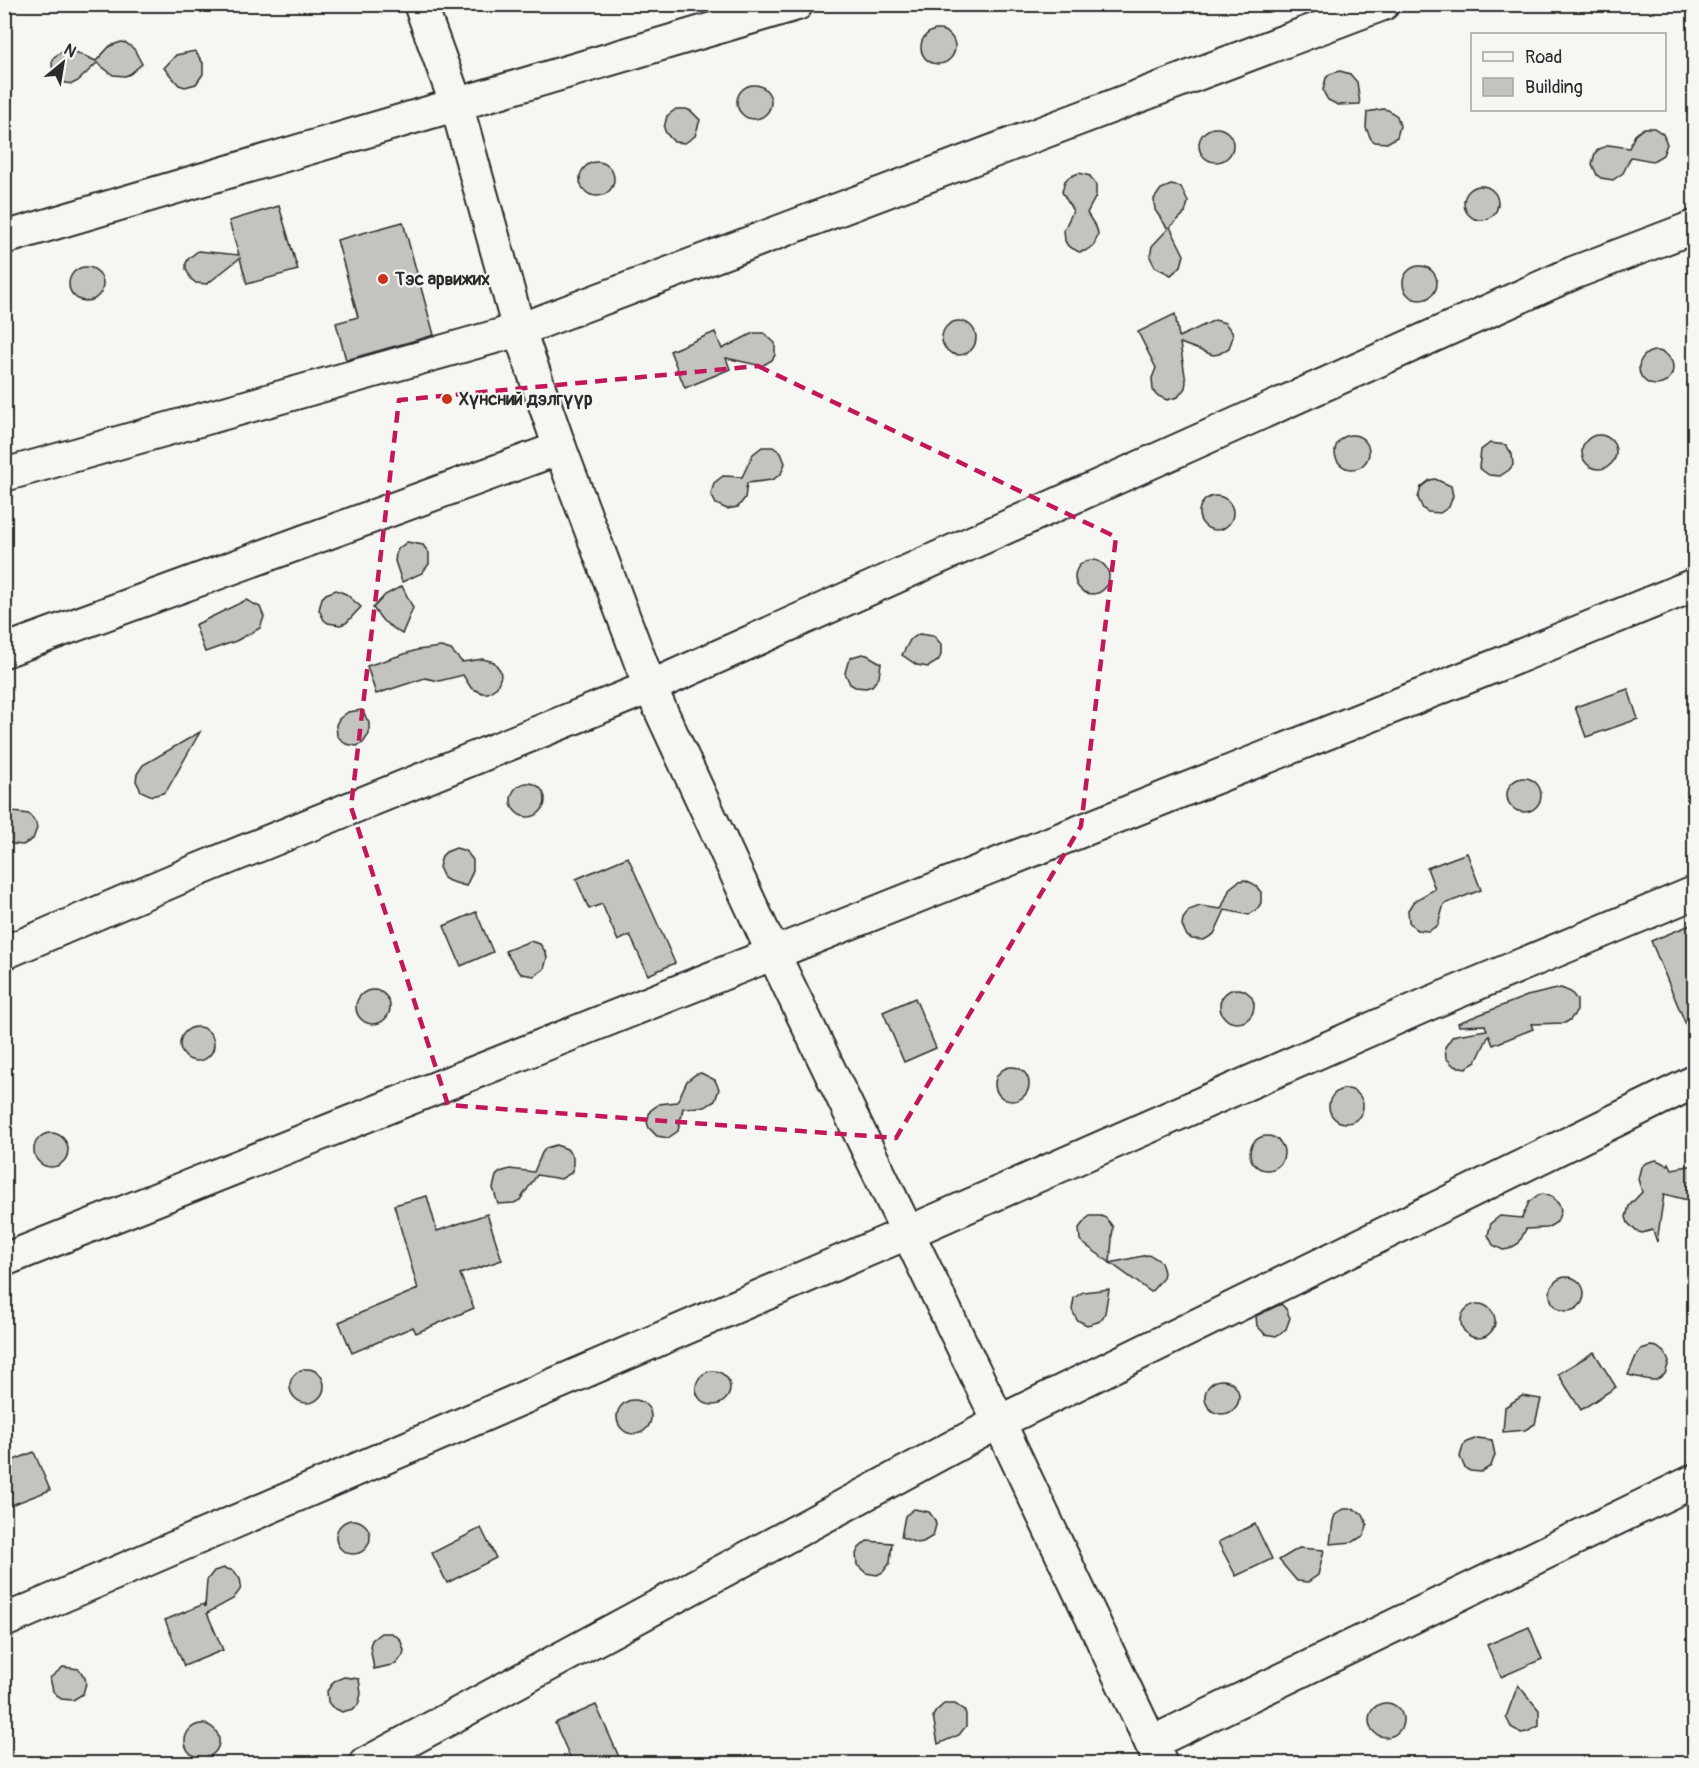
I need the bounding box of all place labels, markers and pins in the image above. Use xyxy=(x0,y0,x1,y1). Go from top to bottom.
place label: Тэс арвижих xyxy=(394,268,490,291)
marker: Тэс арвижих xyxy=(376,272,390,286)
place label: Хүнсний дэлгүүр xyxy=(459,388,593,411)
marker: Хүнсний дэлгүүр xyxy=(440,392,454,406)

